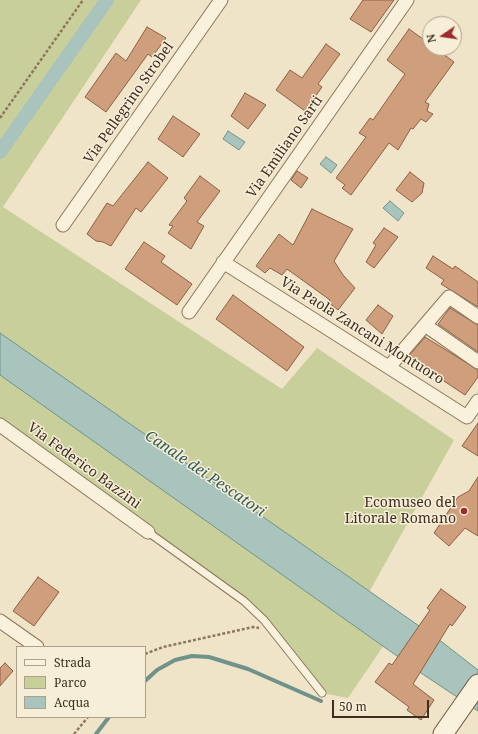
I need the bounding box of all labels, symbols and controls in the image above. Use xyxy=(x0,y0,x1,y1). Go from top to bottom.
north arrow xyxy=(422,16,462,56)
text: N xyxy=(423,33,439,45)
street label: Via Pellegrino Strobel xyxy=(81,39,177,167)
street label: Via Emiliano Sarti xyxy=(243,93,327,201)
street label: Via Paola Zancani Montuoro xyxy=(277,274,447,388)
street label: Via Federico Bazzini xyxy=(24,419,144,513)
water label: Canale dei Pescatori xyxy=(141,427,269,521)
place label: Ecomuseo del Litorale Romano xyxy=(345,495,456,528)
marker: Ecomuseo del Litorale Romano xyxy=(459,506,469,516)
legend xyxy=(16,646,146,718)
text: Strada xyxy=(54,654,91,671)
text: Parco xyxy=(54,674,86,691)
scale bar xyxy=(334,692,431,718)
text: Acqua xyxy=(54,694,90,711)
text: 50 m xyxy=(339,698,367,715)

